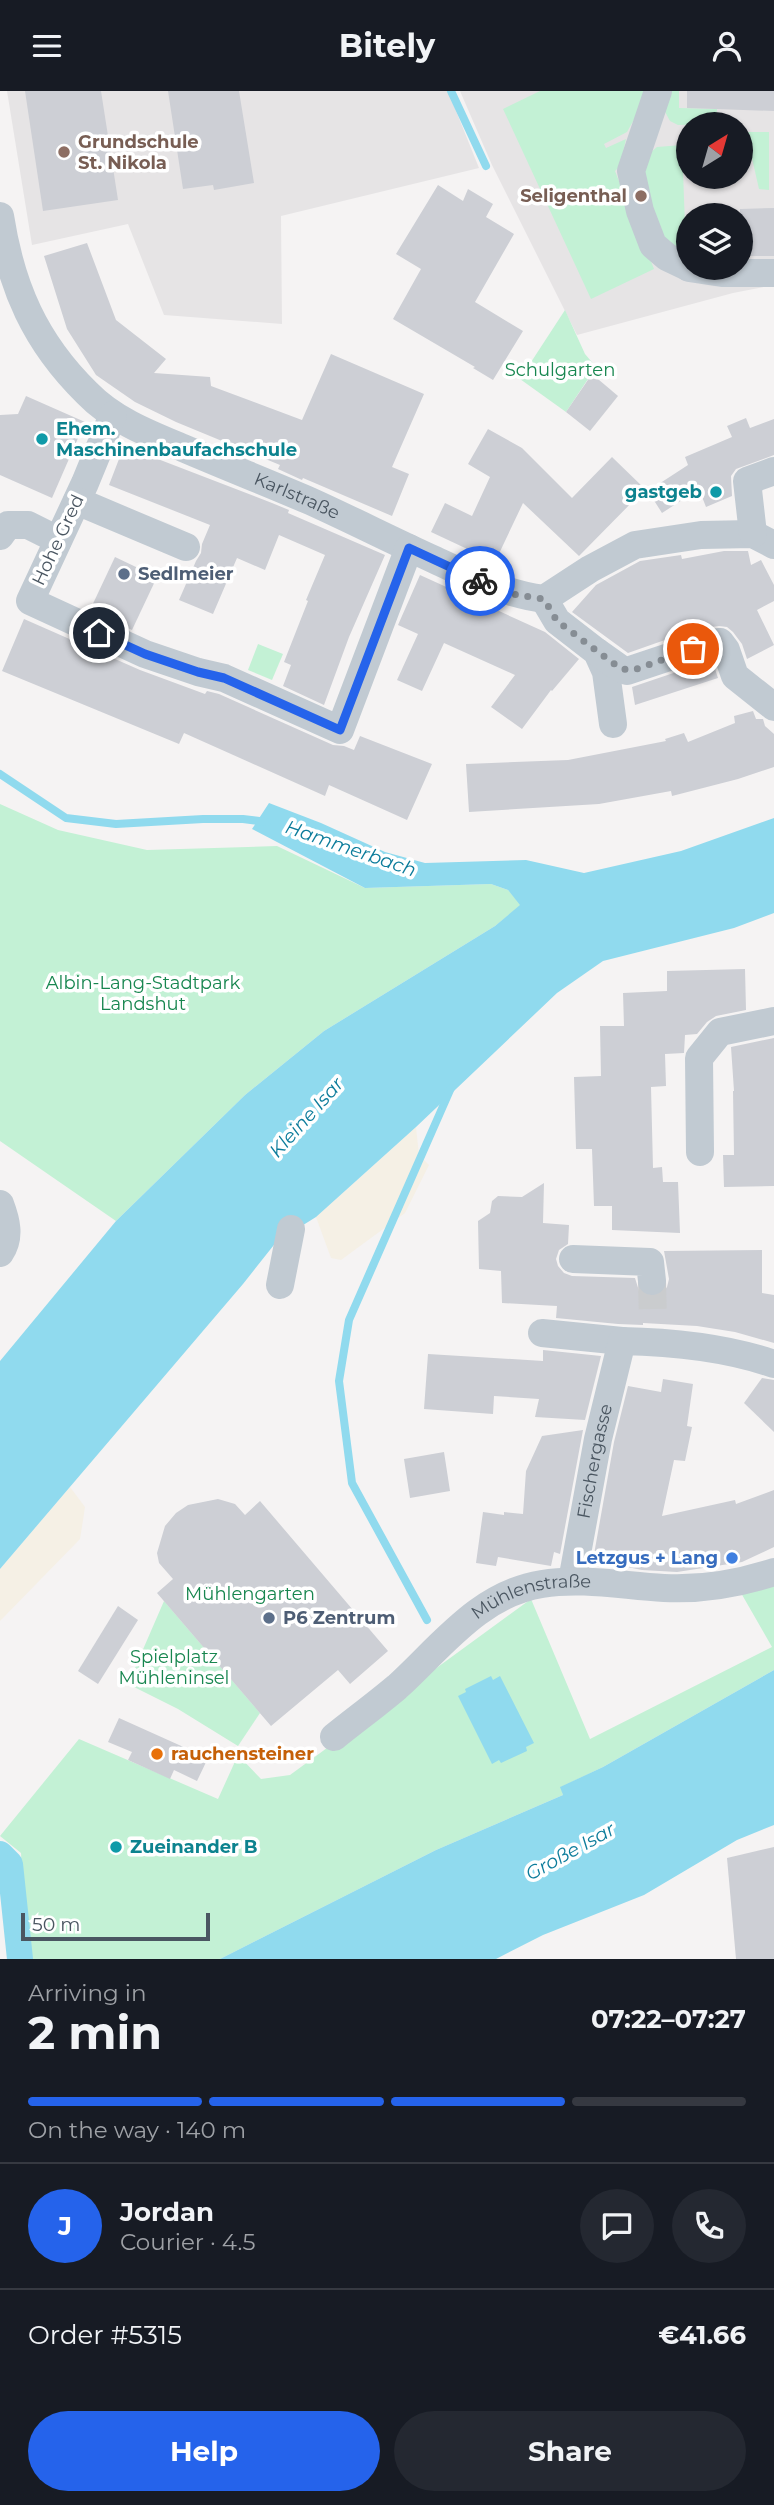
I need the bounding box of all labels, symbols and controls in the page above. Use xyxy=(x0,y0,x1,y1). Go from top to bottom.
text: Bitely xyxy=(339,26,435,65)
icon: menu xyxy=(28,27,66,65)
icon: person xyxy=(708,27,746,65)
north arrow xyxy=(676,112,752,189)
map controls xyxy=(676,112,753,280)
place label: Grundschule St. Nikola xyxy=(78,131,199,174)
marker: Grundschule St. Nikola xyxy=(56,144,72,160)
place label: Seligenthal xyxy=(520,185,627,207)
marker: Seligenthal xyxy=(633,188,649,204)
button: layers xyxy=(676,203,753,280)
park label: Schulgarten xyxy=(505,359,615,381)
place label: Ehem. Maschinenbaufachschule xyxy=(56,418,297,461)
marker: Ehem. Maschinenbaufachschule xyxy=(34,431,50,447)
street label: Karlstraße xyxy=(251,468,343,524)
place label: gastgeb xyxy=(625,481,702,503)
marker: gastgeb xyxy=(708,484,724,500)
street label: Hohe Gred xyxy=(27,491,89,589)
courier xyxy=(445,546,515,616)
icon: bike xyxy=(461,562,499,600)
place label: Sedlmeier xyxy=(138,563,234,585)
marker: Sedlmeier xyxy=(116,566,132,582)
pin xyxy=(69,603,129,663)
icon: home xyxy=(80,614,118,652)
pin xyxy=(663,619,723,679)
icon: bag xyxy=(674,630,712,668)
water label: Hammerbach xyxy=(282,815,419,882)
park label: Albin-Lang-Stadtpark Landshut xyxy=(46,972,241,1015)
water label: Kleine Isar xyxy=(264,1072,349,1162)
street label: Fischergasse xyxy=(573,1401,617,1520)
place label: Letzgus + Lang xyxy=(576,1547,718,1569)
marker: Letzgus + Lang xyxy=(724,1550,740,1566)
street label: Mühlenstraße xyxy=(467,1570,592,1624)
park label: Mühlengarten xyxy=(185,1583,315,1605)
place label: P6 Zentrum xyxy=(283,1607,395,1629)
marker: P6 Zentrum xyxy=(261,1610,277,1626)
park label: Spielplatz Mühleninsel xyxy=(119,1646,229,1689)
place label: rauchensteiner xyxy=(171,1743,314,1765)
marker: rauchensteiner xyxy=(149,1746,165,1762)
water label: Große Isar xyxy=(522,1817,619,1885)
place label: Zueinander B xyxy=(130,1836,258,1858)
marker: Zueinander B xyxy=(108,1839,124,1855)
scale bar xyxy=(21,1910,210,1942)
text: 50 m xyxy=(32,1913,80,1936)
text: Arriving in xyxy=(28,1979,147,2007)
text: 07:22–07:27 xyxy=(591,2003,746,2035)
text: 2 min xyxy=(28,2004,162,2061)
text: On the way · 140 m xyxy=(28,2116,246,2144)
button: chat xyxy=(580,2189,654,2263)
button: phone xyxy=(672,2189,746,2263)
text: Jordan xyxy=(120,2196,214,2228)
text: J xyxy=(58,2210,72,2242)
text: Courier · 4.5 xyxy=(120,2228,255,2256)
text: Order #5315 xyxy=(28,2319,182,2351)
text: €41.66 xyxy=(658,2319,746,2351)
button: Help xyxy=(28,2411,380,2491)
button: Share xyxy=(394,2411,746,2491)

